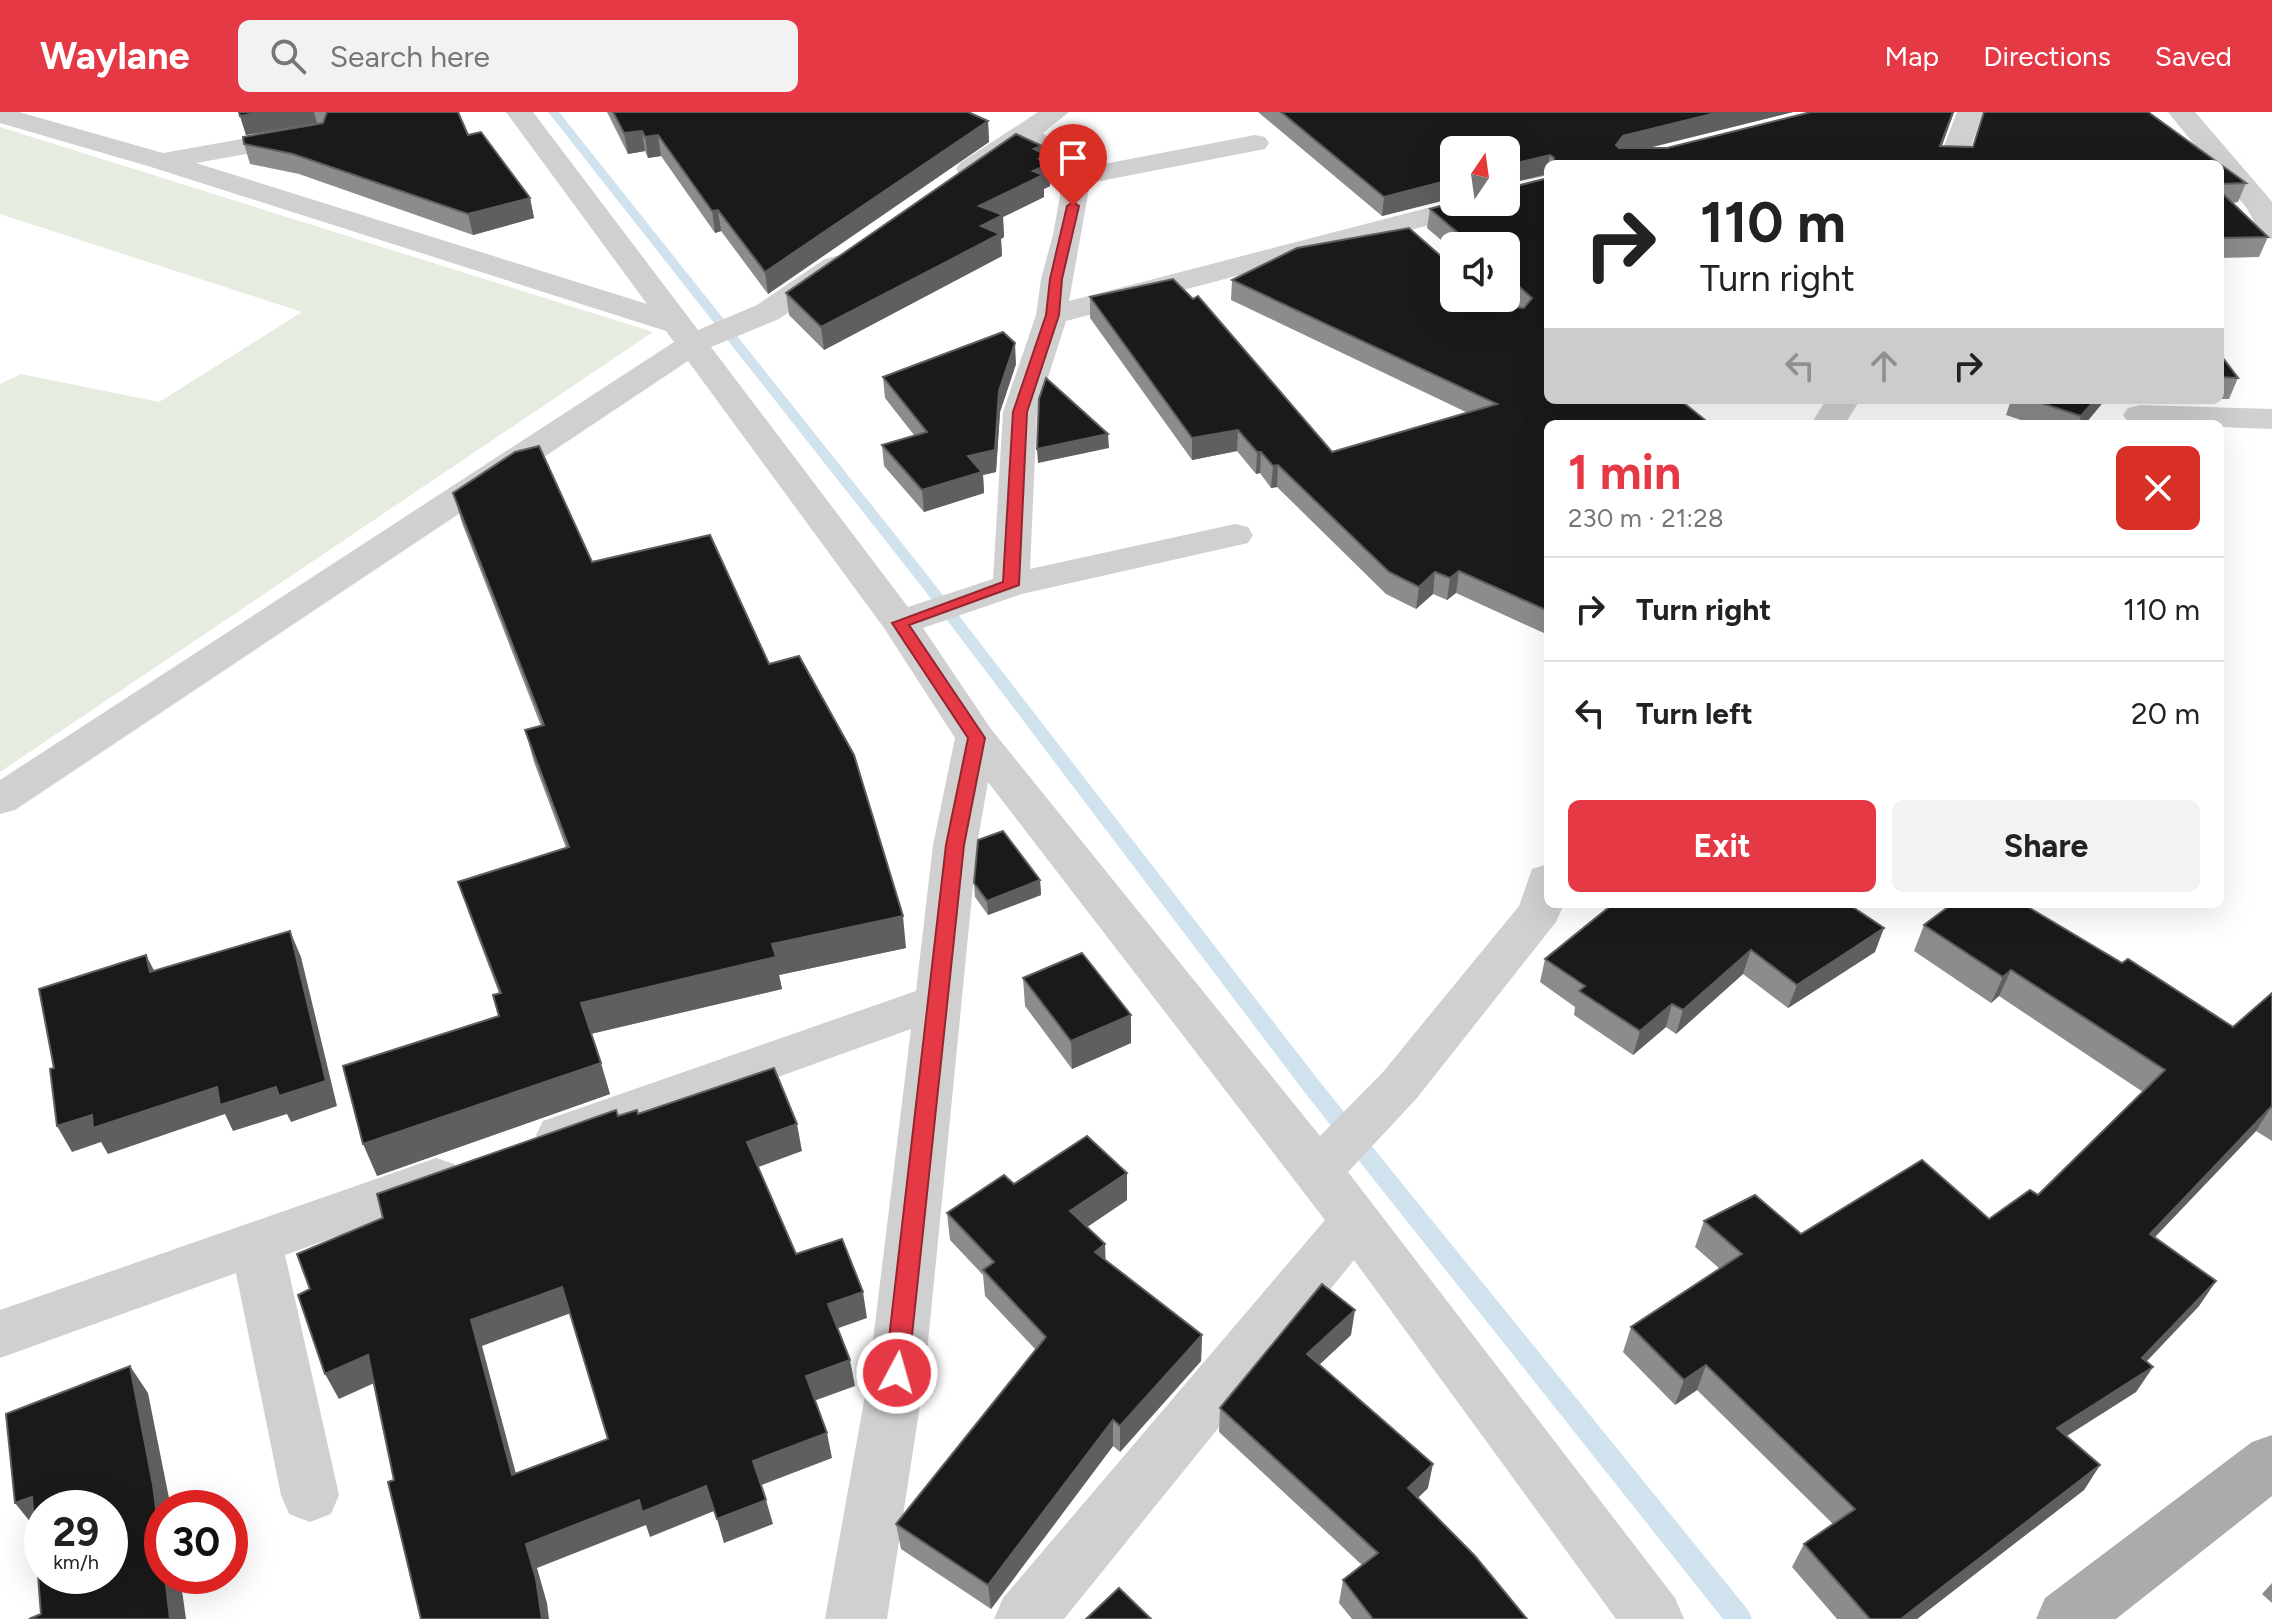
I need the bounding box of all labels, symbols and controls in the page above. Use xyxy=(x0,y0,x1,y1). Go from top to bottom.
search box xyxy=(238,20,798,92)
text: Waylane xyxy=(40,33,190,79)
icon: search xyxy=(266,34,310,78)
text: Search here xyxy=(330,38,490,75)
text: Map xyxy=(1885,39,1939,73)
text: Directions xyxy=(1983,39,2111,73)
text: Saved xyxy=(2155,39,2232,73)
pin xyxy=(1039,124,1107,206)
icon: arrive xyxy=(1051,136,1095,180)
north arrow xyxy=(1440,136,1520,216)
map controls xyxy=(1440,136,1520,312)
text: 110 m xyxy=(1700,189,1846,256)
icon: right xyxy=(1568,192,1672,296)
button: sound xyxy=(1440,232,1520,312)
text: Turn right xyxy=(1700,257,1855,300)
icon: left xyxy=(1778,344,1822,388)
icon: ahead xyxy=(1862,344,1906,388)
icon: right xyxy=(1946,344,1990,388)
text: 1 min xyxy=(1568,443,1681,501)
button: close xyxy=(2116,446,2200,530)
text: 230 m · 21:28 xyxy=(1568,502,1724,534)
icon: right xyxy=(1568,587,1612,631)
text: Turn right xyxy=(1636,591,1771,628)
text: 110 m xyxy=(2123,591,2200,628)
icon: left xyxy=(1568,691,1612,735)
text: Turn left xyxy=(1636,695,1753,732)
text: 20 m xyxy=(2131,695,2200,732)
button: Exit xyxy=(1568,800,1876,892)
button: Share xyxy=(1892,800,2200,892)
position arrow xyxy=(855,1331,939,1415)
speed limit sign: 30 xyxy=(144,1490,248,1594)
text: 29 xyxy=(53,1508,99,1556)
text: km/h xyxy=(53,1550,99,1574)

